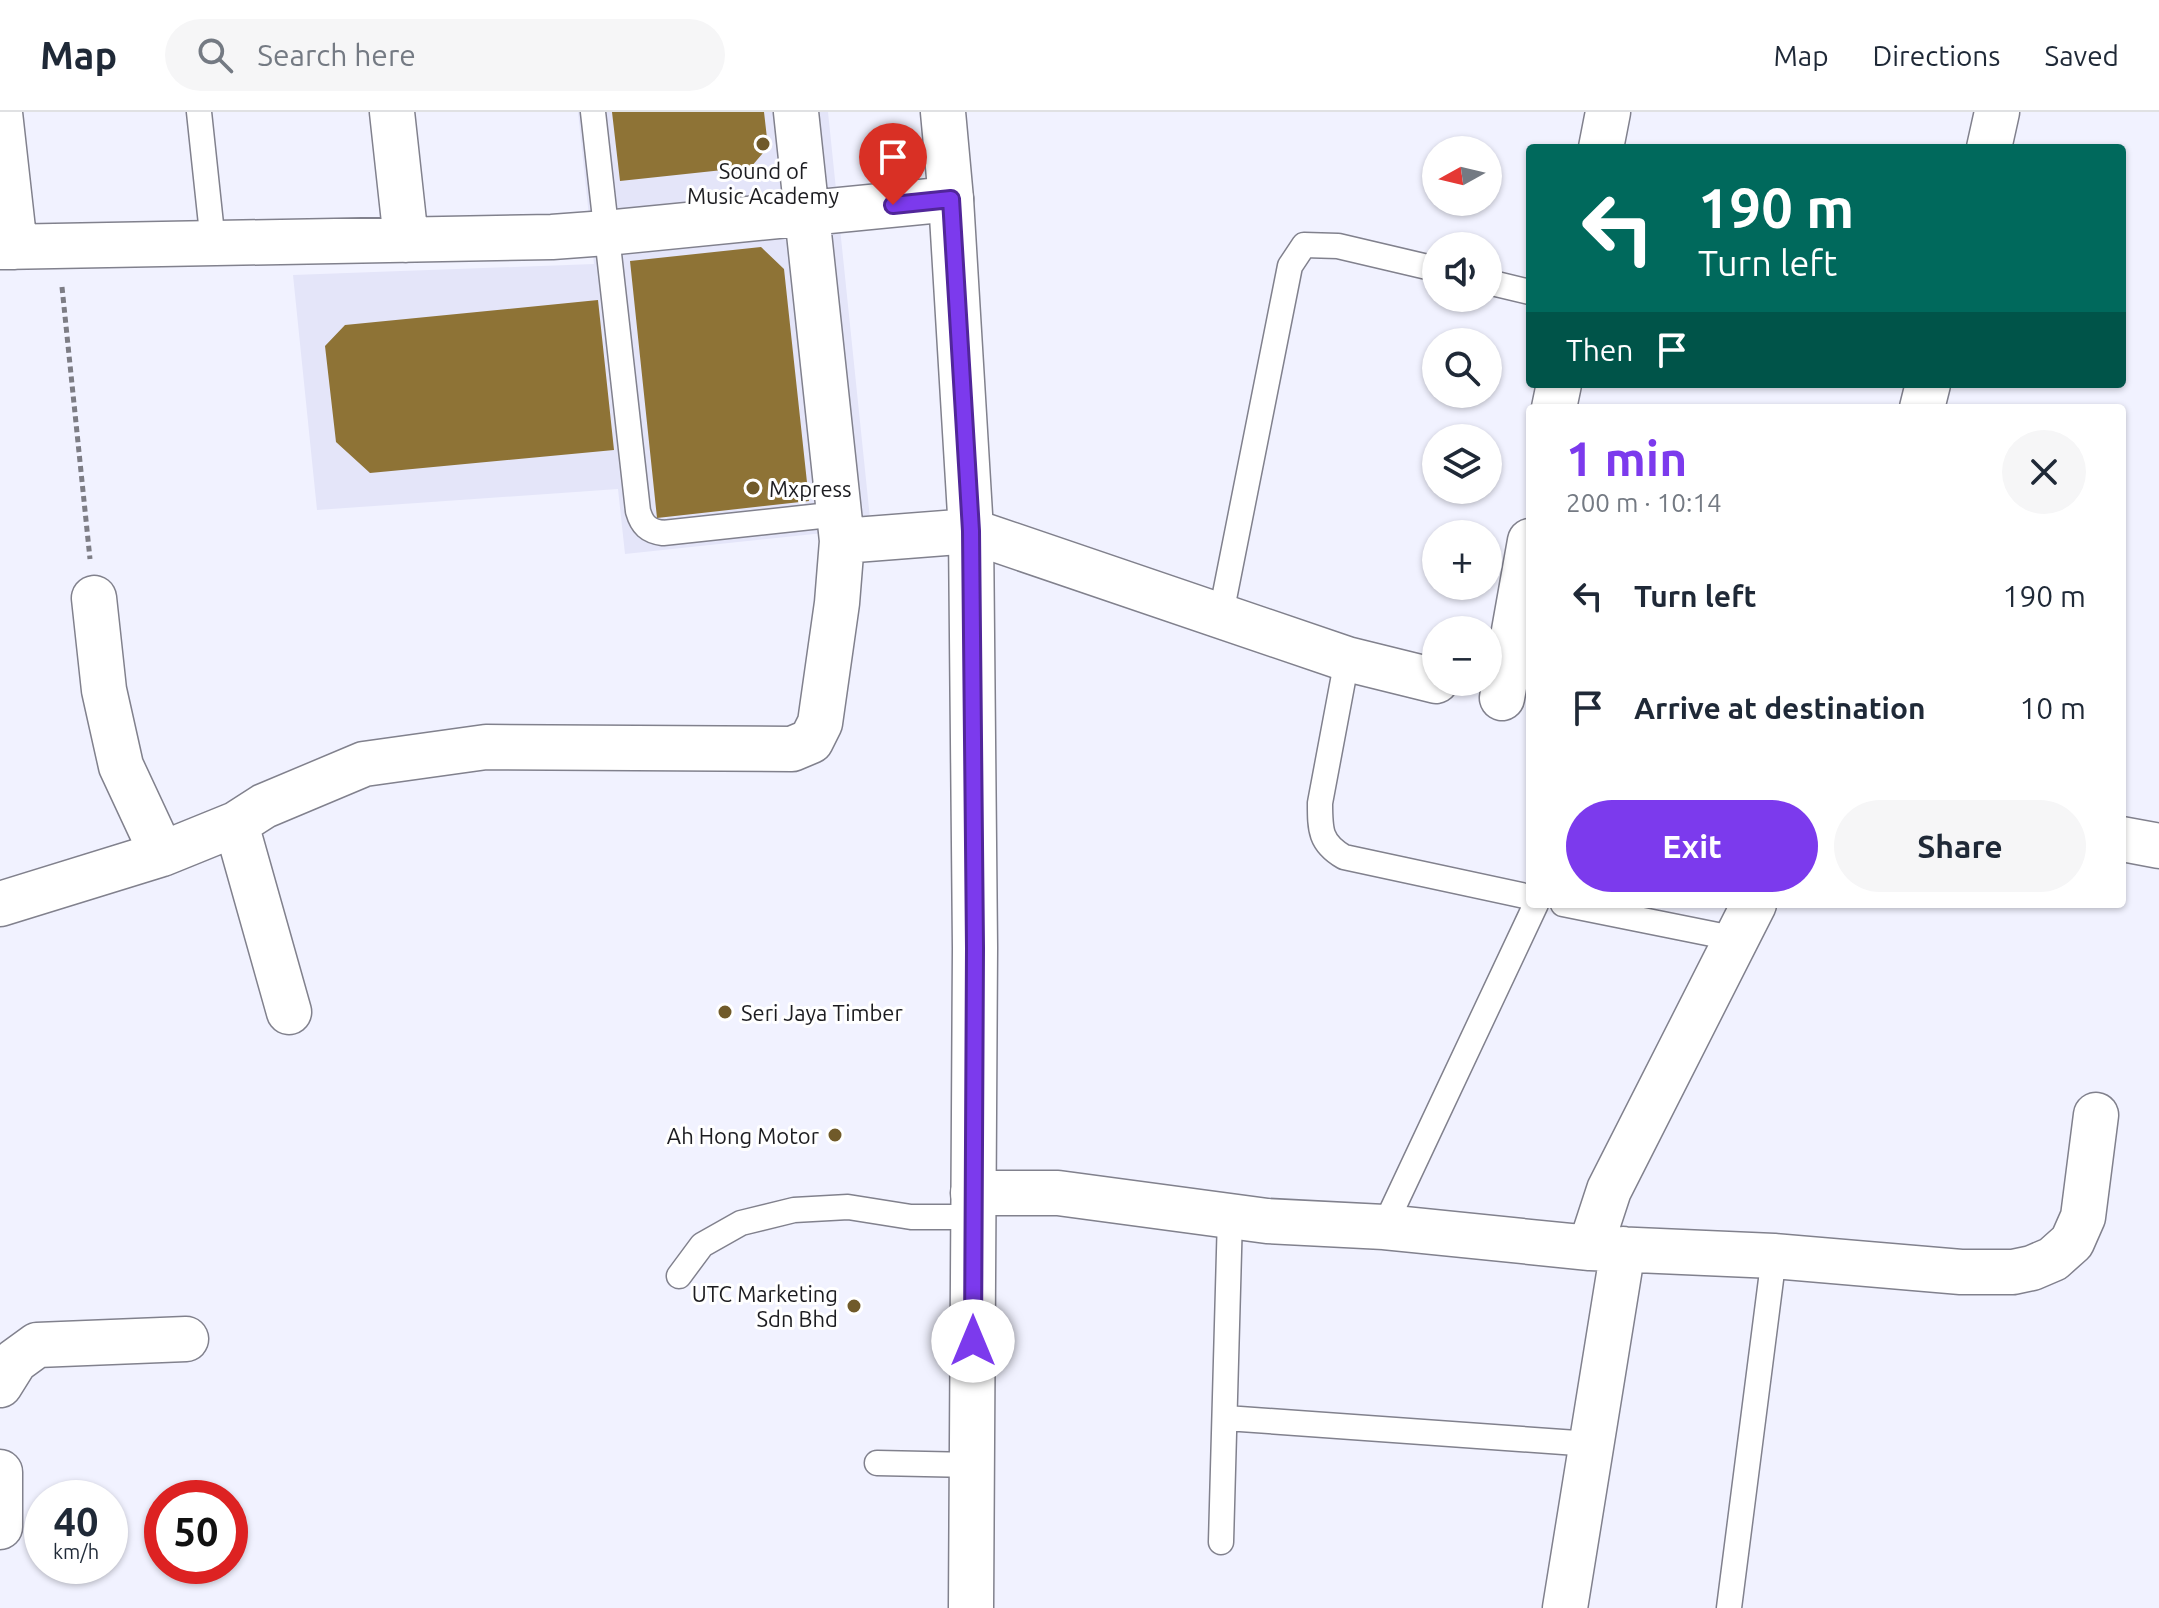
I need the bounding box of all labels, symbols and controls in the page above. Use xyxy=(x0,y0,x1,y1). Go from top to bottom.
search box xyxy=(165,19,725,91)
icon: search xyxy=(193,33,237,77)
text: Map xyxy=(40,34,117,76)
text: Search here xyxy=(257,38,416,72)
text: Map xyxy=(1773,40,1829,71)
text: Directions xyxy=(1873,40,2000,71)
text: Saved xyxy=(2044,40,2119,71)
pin xyxy=(859,123,927,205)
marker: Sound of Music Academy xyxy=(754,135,772,153)
icon: arrive xyxy=(871,135,915,179)
north arrow xyxy=(1422,136,1502,216)
map controls xyxy=(1422,136,1502,696)
place label: Sound of Music Academy xyxy=(687,158,839,208)
icon: left xyxy=(1566,176,1670,280)
text: 190 m xyxy=(1698,176,1854,239)
button: sound xyxy=(1422,232,1502,312)
text: Turn left xyxy=(1698,242,1837,283)
button: search xyxy=(1422,328,1502,408)
icon: arrive xyxy=(1650,328,1694,372)
text: Then xyxy=(1566,333,1634,367)
button: layers xyxy=(1422,424,1502,504)
button: close xyxy=(2002,430,2086,514)
text: 1 min xyxy=(1566,431,1687,485)
place label: Mxpress xyxy=(769,476,852,501)
marker: Mxpress xyxy=(744,479,762,497)
text: 200 m · 10:14 xyxy=(1566,488,1722,517)
button: + xyxy=(1422,520,1502,600)
icon: left xyxy=(1566,574,1610,618)
text: Turn left xyxy=(1634,579,1756,613)
text: 190 m xyxy=(2002,579,2086,613)
button: − xyxy=(1422,616,1502,696)
icon: arrive xyxy=(1566,686,1610,730)
text: Arrive at destination xyxy=(1634,691,1926,725)
text: 10 m xyxy=(2019,691,2086,725)
button: Exit xyxy=(1566,800,1818,892)
button: Share xyxy=(1834,800,2086,892)
place label: Seri Jaya Timber xyxy=(741,1000,903,1025)
marker: Seri Jaya Timber xyxy=(716,1003,734,1021)
place label: Ah Hong Motor xyxy=(667,1123,820,1148)
marker: Ah Hong Motor xyxy=(826,1126,844,1144)
place label: UTC Marketing Sdn Bhd xyxy=(692,1281,838,1331)
marker: UTC Marketing Sdn Bhd xyxy=(845,1297,863,1315)
position arrow xyxy=(931,1299,1015,1383)
speed limit sign: 50 xyxy=(144,1480,248,1584)
text: 40 xyxy=(53,1499,99,1544)
text: km/h xyxy=(53,1540,99,1563)

